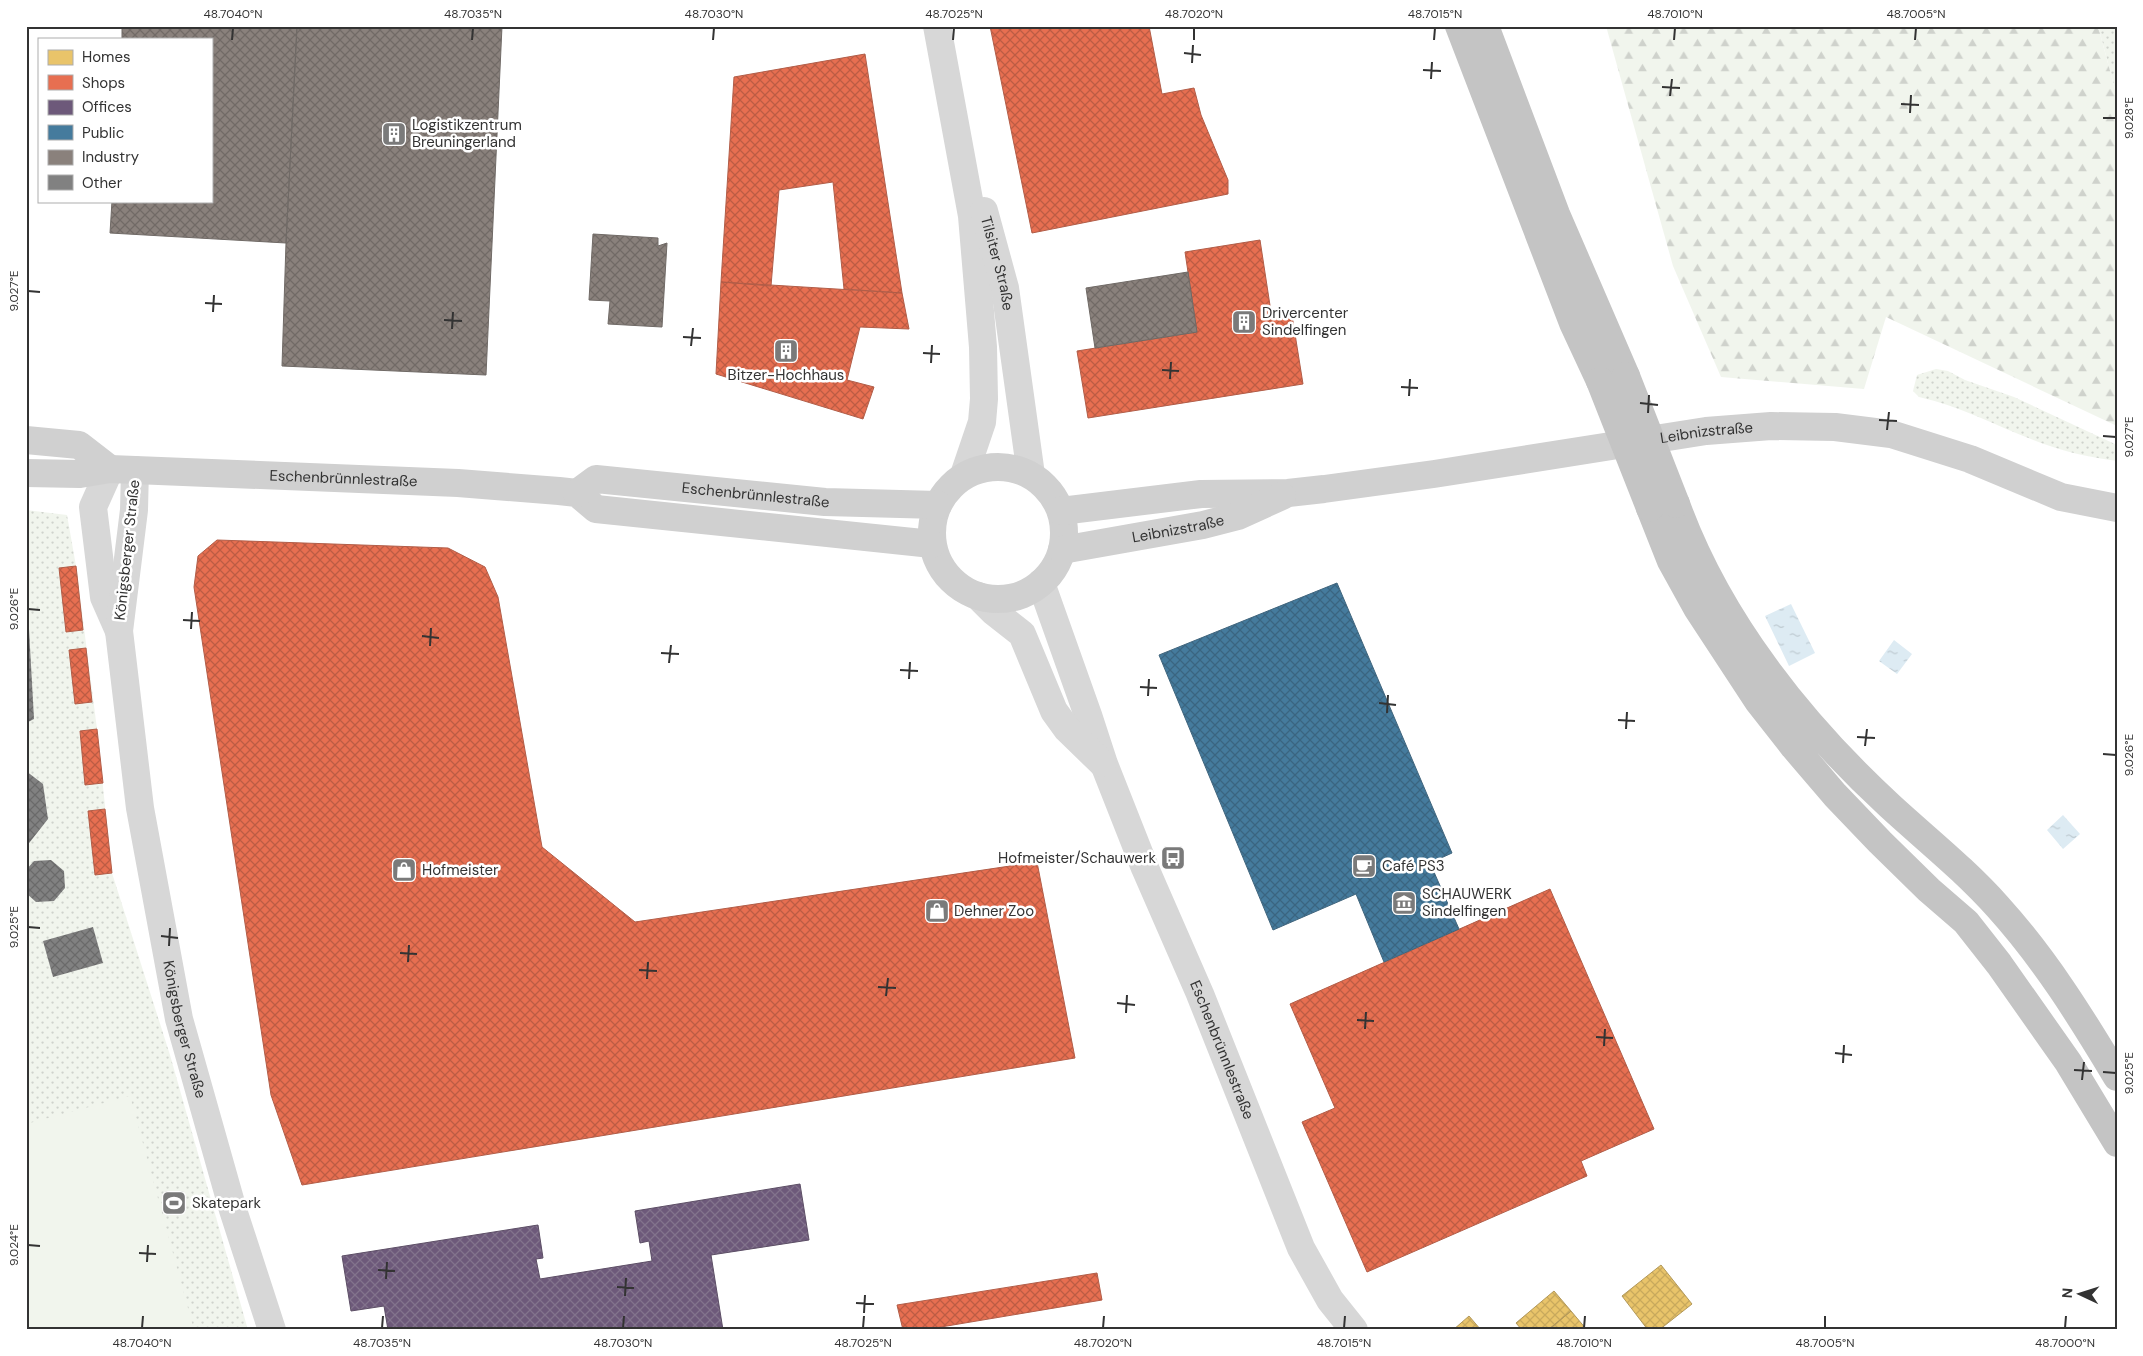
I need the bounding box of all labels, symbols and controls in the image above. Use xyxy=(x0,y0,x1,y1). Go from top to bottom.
text: 48.7040°N xyxy=(204,6,262,22)
text: 48.7035°N xyxy=(444,6,502,22)
text: 48.7030°N xyxy=(685,6,743,22)
text: 48.7025°N xyxy=(925,6,983,22)
text: 48.7020°N xyxy=(1165,6,1223,22)
text: 48.7015°N xyxy=(1408,6,1462,22)
text: 48.7010°N xyxy=(1647,6,1703,22)
text: 48.7005°N xyxy=(1887,6,1945,22)
legend xyxy=(38,38,212,202)
text: Homes xyxy=(82,47,131,67)
text: Shops xyxy=(82,73,125,93)
text: Offices xyxy=(82,97,132,117)
text: 9.028°E xyxy=(2121,97,2137,139)
place label: Logistikzentrum Breuningerland xyxy=(412,115,522,152)
building icon: Logistikzentrum Breuningerland xyxy=(381,121,407,147)
text: Public xyxy=(82,123,124,143)
text: Industry xyxy=(82,147,140,167)
text: Other xyxy=(82,173,123,193)
street label: Tilsiter Straße xyxy=(976,214,1018,312)
text: 9.027°E xyxy=(6,270,22,312)
place label: Drivercenter Sindelfingen xyxy=(1262,303,1349,340)
building icon: Drivercenter Sindelfingen xyxy=(1231,309,1257,335)
building icon: Bitzer-Hochhaus xyxy=(773,338,799,364)
place label: Bitzer-Hochhaus xyxy=(728,365,844,385)
text: 9.027°E xyxy=(2121,416,2137,458)
street label: Leibnizstraße xyxy=(1659,417,1754,448)
street label: Eschenbrünnlestraße xyxy=(269,465,418,491)
street label: Eschenbrünnlestraße xyxy=(681,478,830,512)
street label: Königsberger Straße xyxy=(110,479,144,621)
street label: Leibnizstraße xyxy=(1131,510,1226,547)
text: 9.026°E xyxy=(6,588,22,630)
text: 9.026°E xyxy=(2121,734,2137,776)
bus stop icon: Hofmeister/Schauwerk xyxy=(1160,845,1186,871)
place label: Hofmeister/Schauwerk xyxy=(998,848,1156,868)
cafe icon: Café PS3 xyxy=(1351,853,1377,879)
place label: Café PS3 xyxy=(1382,856,1445,876)
shop icon: Hofmeister xyxy=(391,857,417,883)
place label: Hofmeister xyxy=(422,860,499,880)
place label: SCHAUWERK Sindelfingen xyxy=(1422,884,1512,921)
museum icon: SCHAUWERK Sindelfingen xyxy=(1391,890,1417,916)
shop icon: Dehner Zoo xyxy=(924,898,950,924)
place label: Dehner Zoo xyxy=(954,901,1034,921)
text: 9.025°E xyxy=(6,906,22,948)
street label: Königsberger Straße xyxy=(158,959,211,1101)
street label: Eschenbrünnlestraße xyxy=(1185,977,1259,1122)
text: 9.025°E xyxy=(2121,1052,2137,1094)
sports icon: Skatepark xyxy=(161,1190,187,1216)
place label: Skatepark xyxy=(192,1193,261,1213)
text: 9.024°E xyxy=(6,1224,22,1266)
north arrow xyxy=(2056,1268,2106,1318)
text: N xyxy=(2058,1287,2076,1299)
text: 48.7040°N xyxy=(113,1335,171,1351)
text: 48.7035°N xyxy=(353,1335,411,1351)
text: 48.7030°N xyxy=(594,1335,652,1351)
text: 48.7025°N xyxy=(834,1335,892,1351)
text: 48.7020°N xyxy=(1074,1335,1132,1351)
text: 48.7015°N xyxy=(1317,1335,1371,1351)
text: 48.7010°N xyxy=(1556,1335,1612,1351)
text: 48.7005°N xyxy=(1796,1335,1854,1351)
text: 48.7000°N xyxy=(2035,1335,2095,1351)

